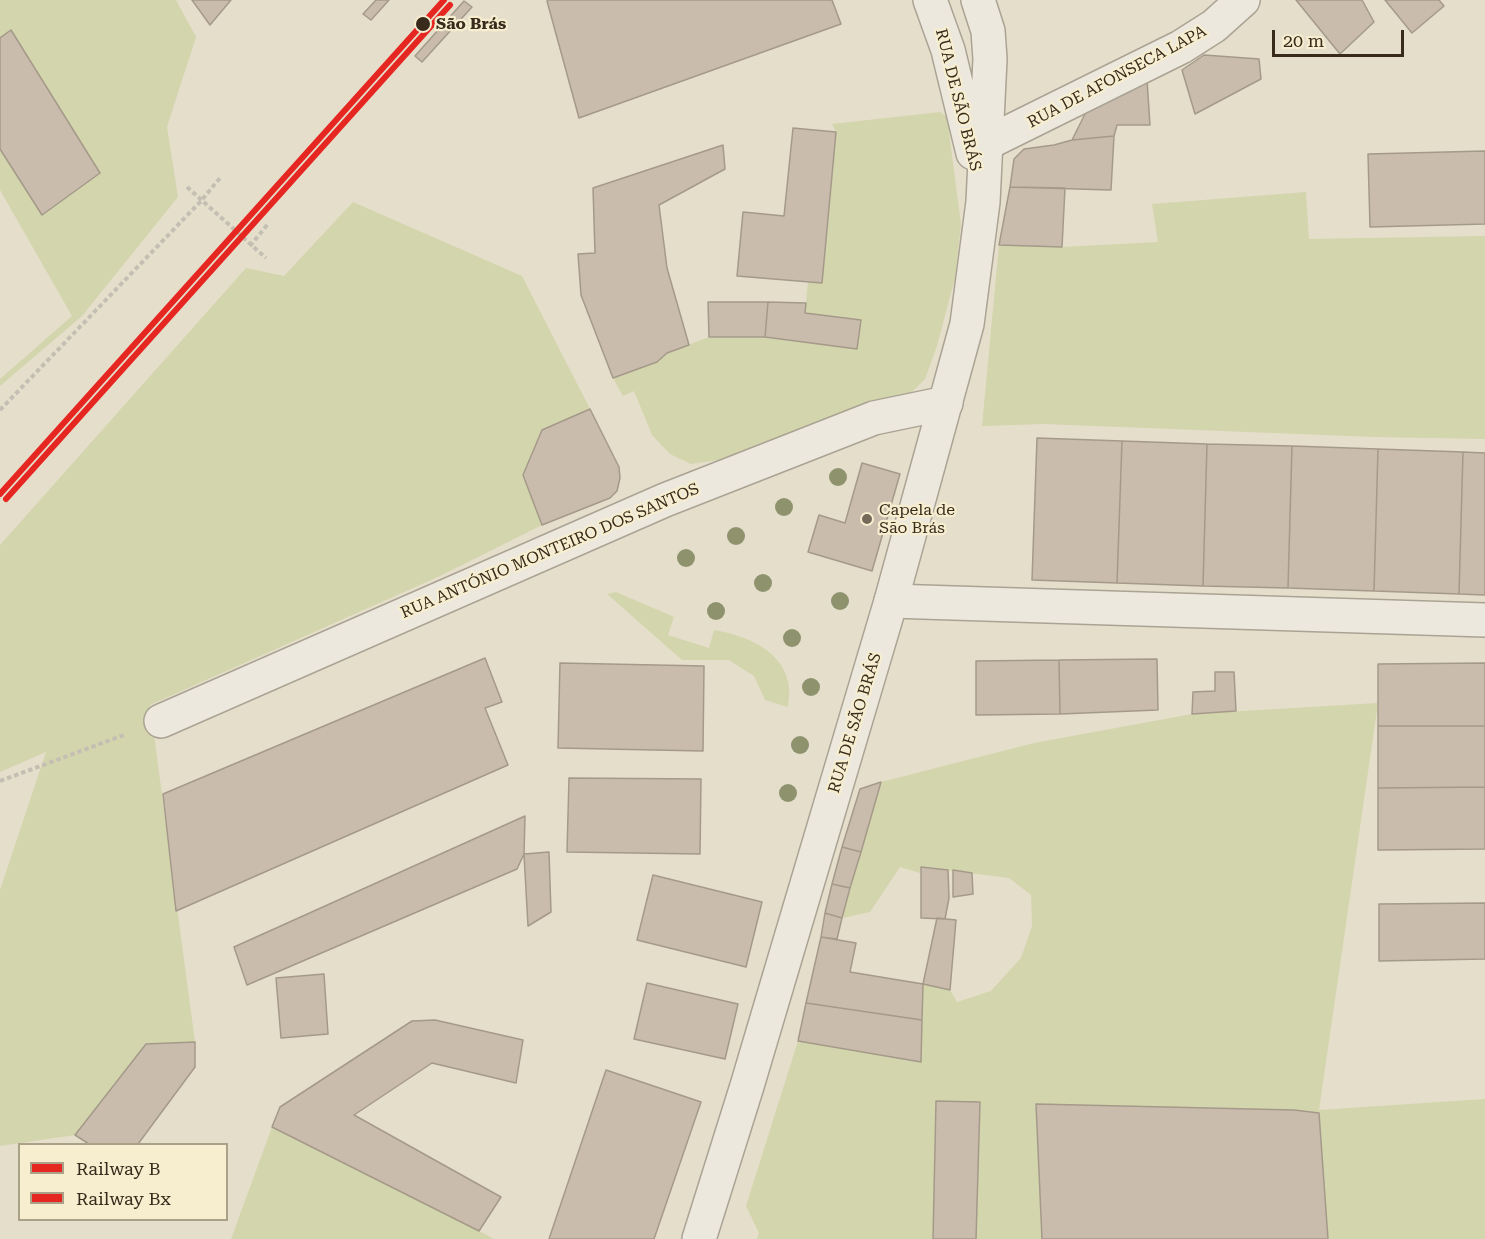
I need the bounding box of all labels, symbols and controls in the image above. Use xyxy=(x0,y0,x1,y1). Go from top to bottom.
place label: São Brás xyxy=(436,14,506,34)
marker: São Brás xyxy=(414,15,432,33)
scale bar xyxy=(1275,18,1407,56)
street label: RUA DE AFONSECA LAPA xyxy=(1024,22,1210,132)
street label: RUA DE SÃO BRÁS xyxy=(931,27,985,173)
text: 20 m xyxy=(1283,30,1324,51)
street label: RUA ANTÓNIO MONTEIRO DOS SANTOS xyxy=(398,479,702,623)
place label: Capela de São Brás xyxy=(879,500,955,538)
marker: Capela de São Brás xyxy=(860,512,874,526)
street label: RUA DE SÃO BRÁS xyxy=(824,650,886,796)
legend xyxy=(18,1143,228,1221)
text: Railway B xyxy=(76,1158,161,1179)
text: Railway Bx xyxy=(76,1188,171,1209)

